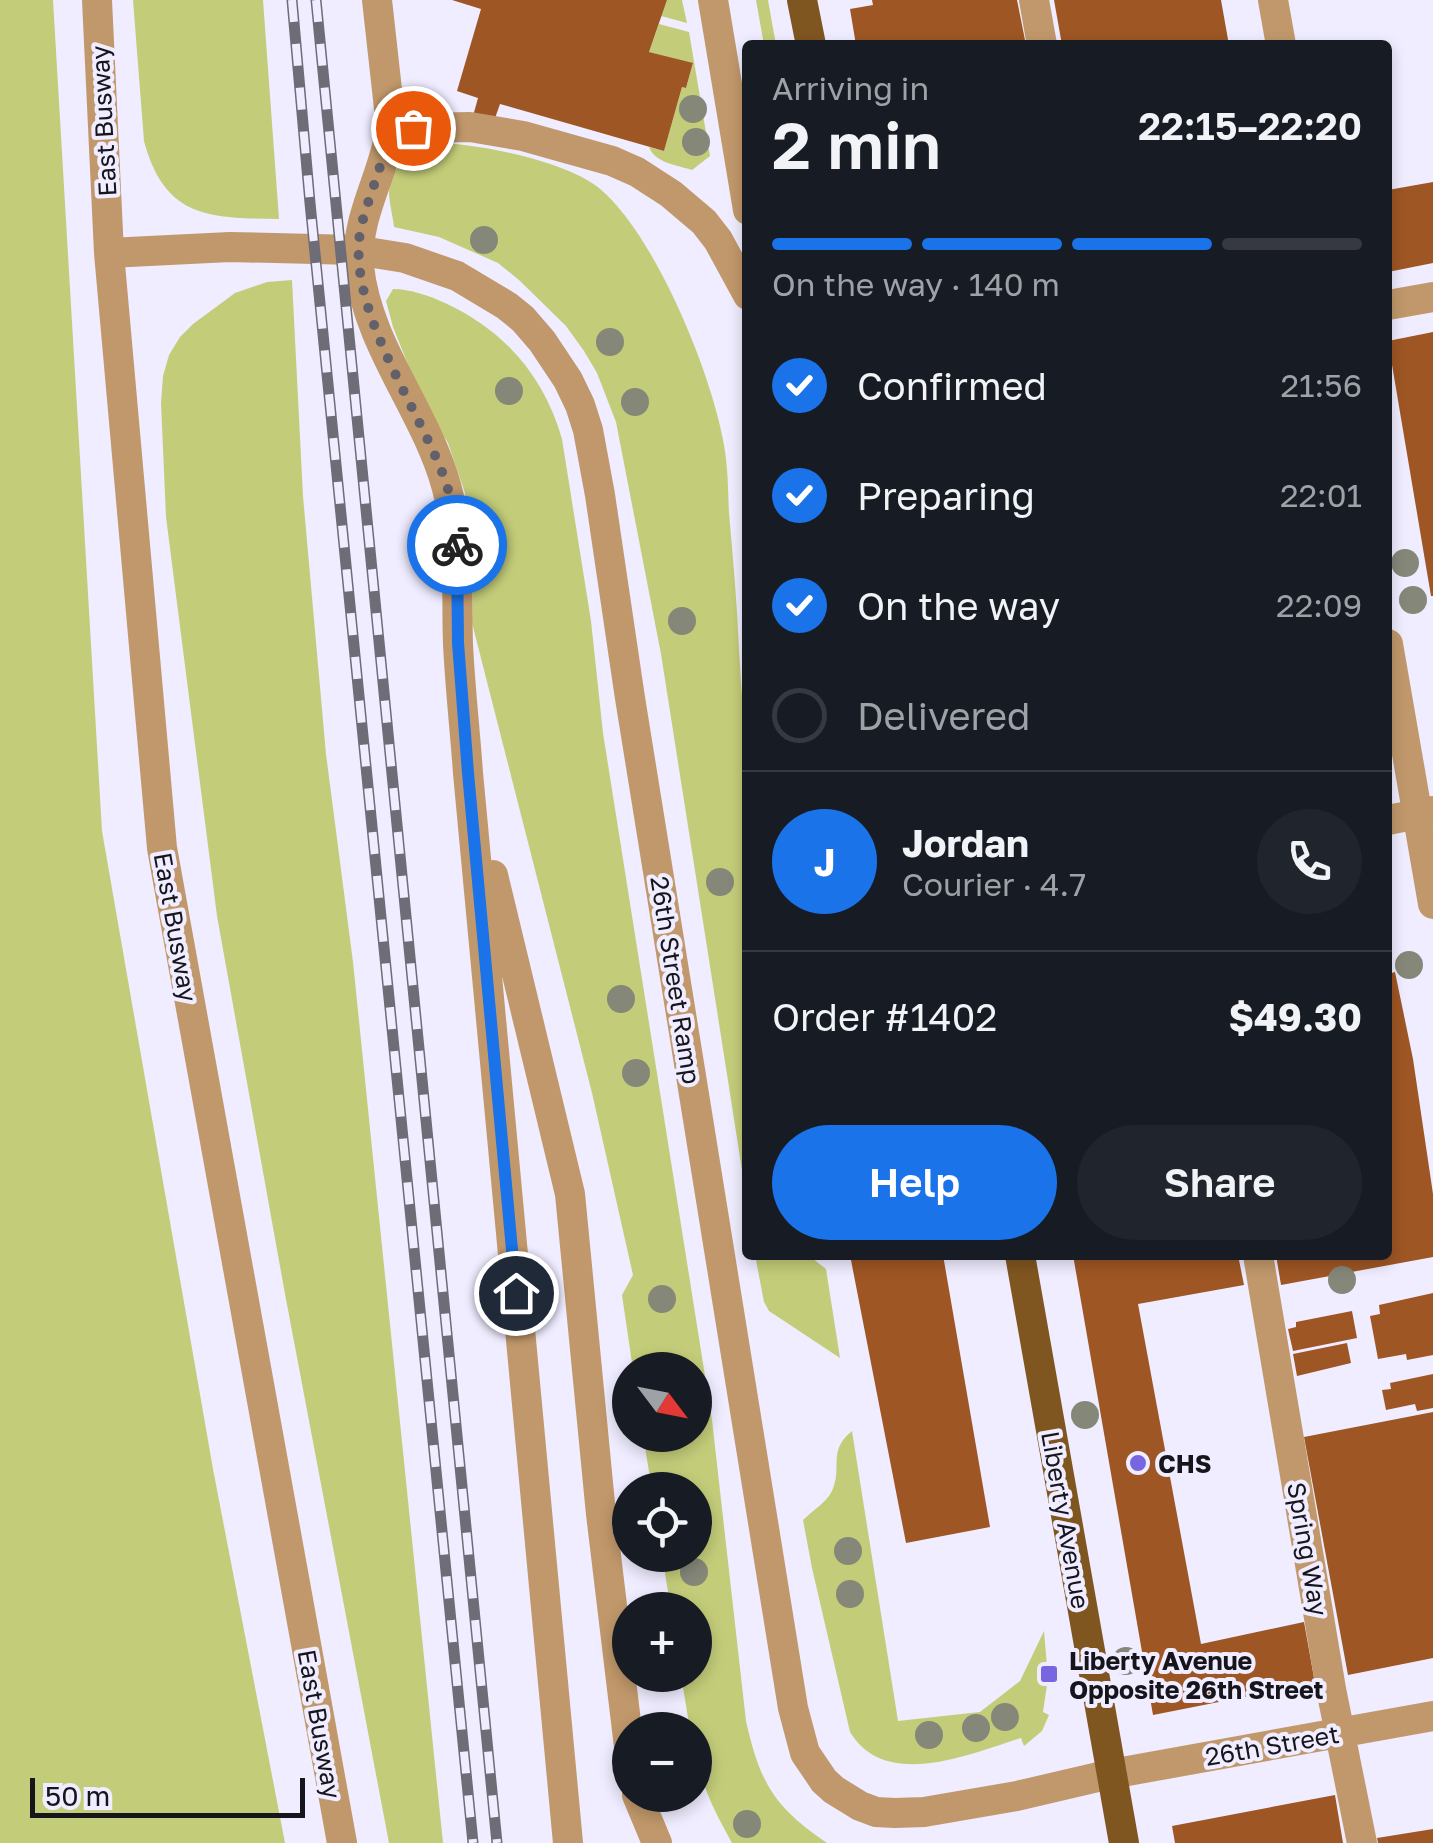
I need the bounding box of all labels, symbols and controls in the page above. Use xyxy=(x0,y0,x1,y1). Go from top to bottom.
street label: East Busway xyxy=(84,45,122,197)
text: Arriving in xyxy=(772,69,929,107)
pin xyxy=(371,86,456,171)
icon: bag xyxy=(386,101,441,156)
text: 22:15–22:20 xyxy=(1138,103,1362,148)
text: 2 min xyxy=(772,105,941,183)
text: On the way · 140 m xyxy=(772,265,1060,303)
icon: check xyxy=(772,358,827,413)
text: Confirmed xyxy=(857,363,1047,408)
text: 21:56 xyxy=(1280,366,1362,404)
icon: check xyxy=(772,468,827,523)
text: Preparing xyxy=(857,473,1035,518)
text: 22:01 xyxy=(1280,476,1362,514)
courier xyxy=(407,495,507,595)
icon: bike xyxy=(430,518,485,573)
icon: check xyxy=(772,578,827,633)
text: On the way xyxy=(857,583,1060,628)
text: 22:09 xyxy=(1276,586,1362,624)
text: Delivered xyxy=(857,693,1030,738)
button: phone xyxy=(1257,809,1362,914)
text: Jordan xyxy=(902,820,1029,865)
text: J xyxy=(814,839,835,884)
street label: East Busway xyxy=(148,850,204,1004)
text: Courier · 4.7 xyxy=(902,865,1086,903)
street label: 26th Street Ramp xyxy=(644,874,708,1086)
text: Order #1402 xyxy=(772,994,997,1039)
text: $49.30 xyxy=(1229,994,1362,1039)
button: Help xyxy=(772,1125,1057,1240)
button: Share xyxy=(1077,1125,1362,1240)
pin xyxy=(474,1251,559,1336)
icon: home xyxy=(489,1266,544,1321)
north arrow xyxy=(612,1352,712,1452)
map controls xyxy=(612,1352,712,1812)
street label: Liberty Avenue xyxy=(1035,1429,1097,1611)
place label: CHS xyxy=(1158,1448,1212,1479)
marker: CHS xyxy=(1127,1452,1149,1474)
button: locate xyxy=(612,1472,712,1572)
street label: Spring Way xyxy=(1281,1480,1335,1618)
button: + xyxy=(612,1592,712,1692)
place label: Liberty Avenue Opposite 26th Street xyxy=(1069,1645,1324,1705)
street label: East Busway xyxy=(292,1647,348,1801)
marker: Liberty Avenue Opposite 26th Street xyxy=(1038,1663,1060,1685)
button: − xyxy=(612,1712,712,1812)
street label: 26th Street xyxy=(1203,1718,1341,1772)
scale bar xyxy=(30,1773,305,1818)
text: 50 m xyxy=(45,1779,110,1812)

